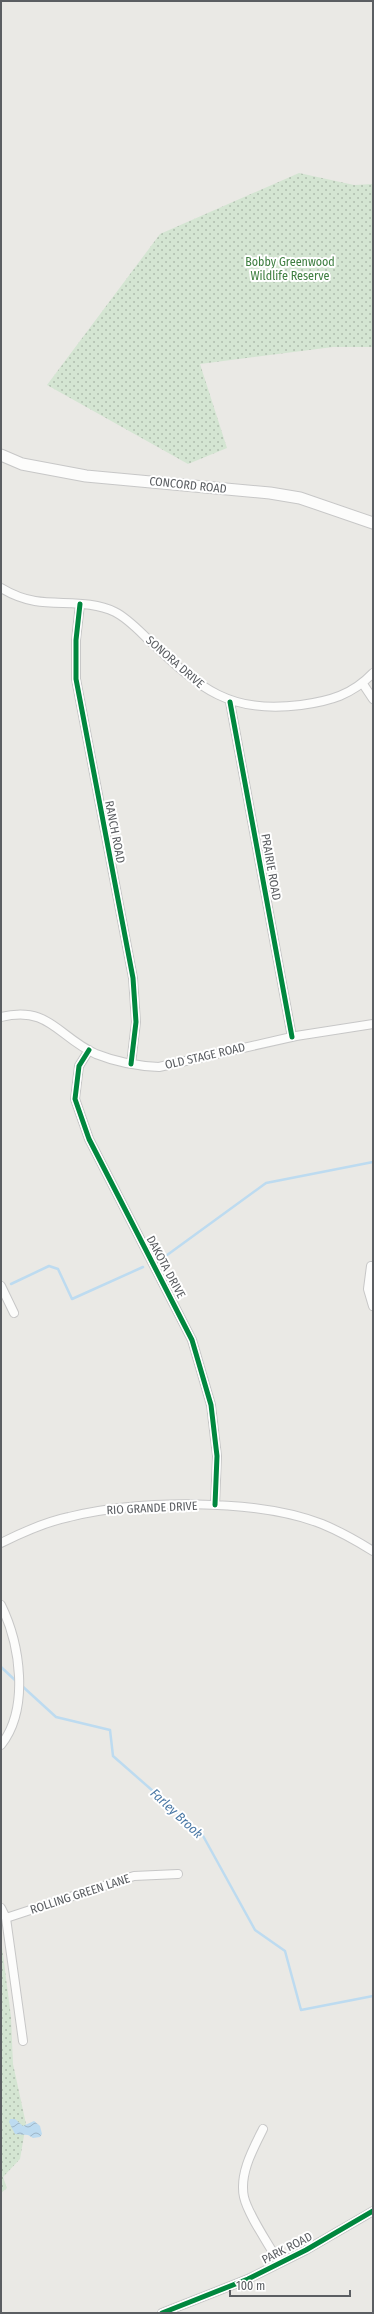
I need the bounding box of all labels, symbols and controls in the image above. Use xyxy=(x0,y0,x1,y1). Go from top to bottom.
park label: Bobby Greenwood Wildlife Reserve xyxy=(245,255,335,283)
street label: CONCORD ROAD xyxy=(149,474,227,496)
street label: SONORA DRIVE xyxy=(143,633,207,691)
street label: RANCH ROAD xyxy=(102,800,128,865)
street label: PRAIRIE ROAD xyxy=(258,833,284,901)
street label: OLD STAGE ROAD xyxy=(164,1040,247,1072)
street label: DAKOTA DRIVE xyxy=(144,1233,189,1301)
street label: RIO GRANDE DRIVE xyxy=(106,1499,198,1517)
water label: Farley Brook xyxy=(147,1785,206,1842)
street label: ROLLING GREEN LANE xyxy=(28,1871,132,1917)
street label: PARK ROAD xyxy=(259,2229,315,2267)
scale bar xyxy=(230,2272,350,2298)
text: 100 m xyxy=(236,2279,265,2293)

